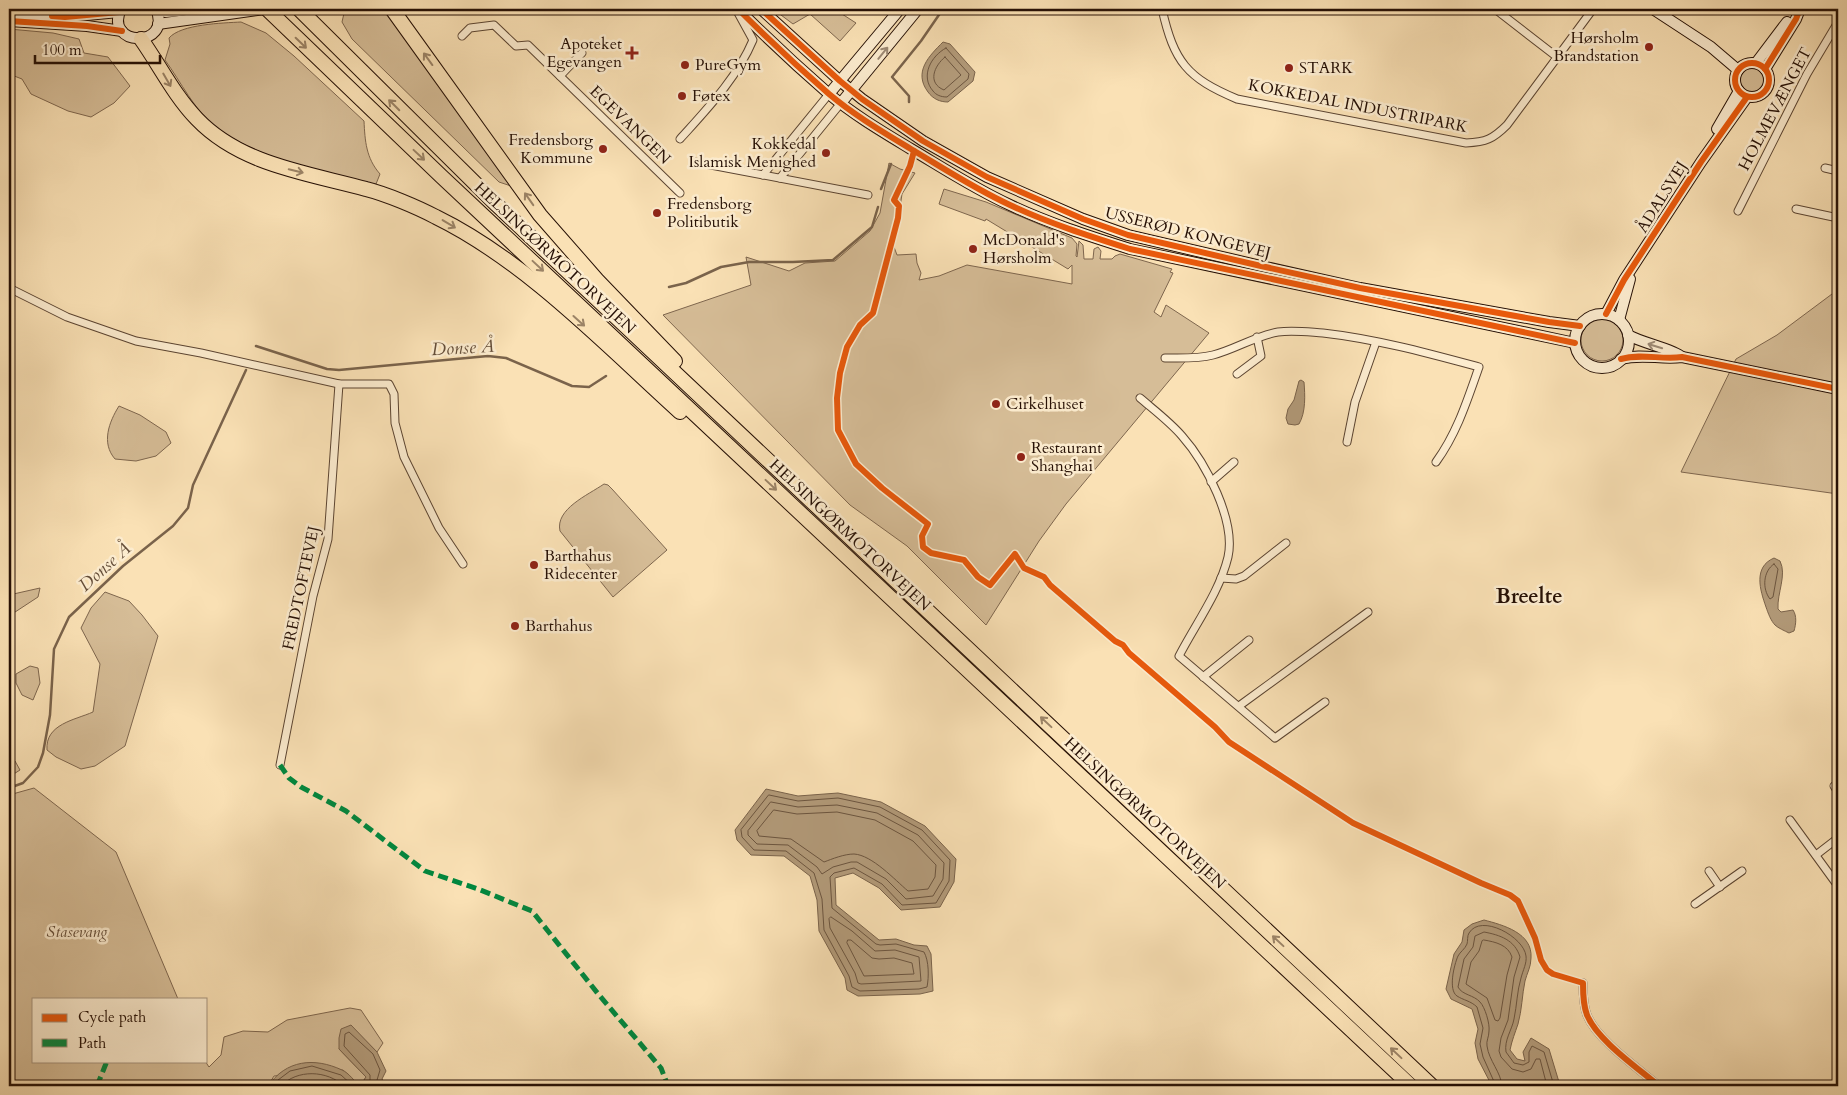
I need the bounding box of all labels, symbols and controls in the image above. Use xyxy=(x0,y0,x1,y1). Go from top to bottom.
place label: Hørsholm Brandstation xyxy=(1553,27,1639,67)
scale bar xyxy=(35,32,160,64)
place label: Apoteket Egevangen xyxy=(546,33,622,73)
one-way arrow xyxy=(295,37,308,49)
text: 100 m xyxy=(42,40,82,60)
marker: Hørsholm Brandstation xyxy=(1643,41,1655,53)
street label: HOLMEVÆNGET xyxy=(1733,43,1817,174)
one-way arrow xyxy=(877,46,888,59)
marker: Apoteket Egevangen xyxy=(626,47,638,59)
one-way arrow xyxy=(423,53,434,66)
place label: PureGym xyxy=(695,54,761,76)
place label: STARK xyxy=(1299,57,1353,79)
marker: PureGym xyxy=(679,59,691,71)
marker: STARK xyxy=(1283,62,1295,74)
one-way arrow xyxy=(163,73,173,87)
street label: KOKKEDAL INDUSTRIPARK xyxy=(1246,74,1470,138)
street label: EGEVANGEN xyxy=(584,80,676,170)
place label: Føtex xyxy=(692,85,730,107)
marker: Føtex xyxy=(676,90,688,102)
one-way arrow xyxy=(388,98,400,111)
place label: Fredensborg Kommune xyxy=(509,129,593,169)
place label: Kokkedal Islamisk Menighed xyxy=(689,133,816,173)
marker: Fredensborg Kommune xyxy=(597,143,609,155)
marker: Kokkedal Islamisk Menighed xyxy=(820,147,832,159)
one-way arrow xyxy=(413,149,426,161)
street label: ÅDALSVEJ xyxy=(1631,157,1693,237)
one-way arrow xyxy=(288,167,304,176)
street label: HELSINGØRMOTORVEJEN xyxy=(469,177,641,339)
one-way arrow xyxy=(524,192,534,206)
place label: Fredensborg Politibutik xyxy=(667,193,752,233)
street label: USSERØD KONGEVEJ xyxy=(1103,202,1273,264)
marker: Fredensborg Politibutik xyxy=(651,207,663,219)
one-way arrow xyxy=(442,220,456,230)
place label: McDonald's Hørsholm xyxy=(983,229,1065,269)
marker: McDonald's Hørsholm xyxy=(967,243,979,255)
one-way arrow xyxy=(531,260,544,272)
one-way arrow xyxy=(573,315,586,327)
water label: Donse Å xyxy=(431,334,495,362)
one-way arrow xyxy=(1648,341,1664,351)
place label: Cirkelhuset xyxy=(1006,393,1084,415)
marker: Cirkelhuset xyxy=(990,398,1002,410)
place label: Restaurant Shanghai xyxy=(1031,437,1102,477)
marker: Restaurant Shanghai xyxy=(1015,451,1027,463)
street label: HELSINGØRMOTORVEJEN xyxy=(764,454,936,616)
one-way arrow xyxy=(765,479,778,491)
street label: FREDTOFTEVEJ xyxy=(277,524,325,652)
water label: Donse Å xyxy=(73,536,137,597)
place label: Barthahus Ridecenter xyxy=(544,545,617,585)
marker: Barthahus Ridecenter xyxy=(528,559,540,571)
district label: Breelte xyxy=(1495,582,1563,611)
place label: Barthahus xyxy=(525,615,592,637)
marker: Barthahus xyxy=(509,620,521,632)
one-way arrow xyxy=(1039,716,1052,728)
street label: HELSINGØRMOTORVEJEN xyxy=(1059,732,1231,894)
park label: Stasevang xyxy=(47,921,108,943)
one-way arrow xyxy=(1272,935,1285,947)
legend xyxy=(32,998,208,1062)
text: Cycle path xyxy=(78,1007,147,1027)
text: Path xyxy=(78,1033,107,1053)
one-way arrow xyxy=(1390,1047,1403,1059)

